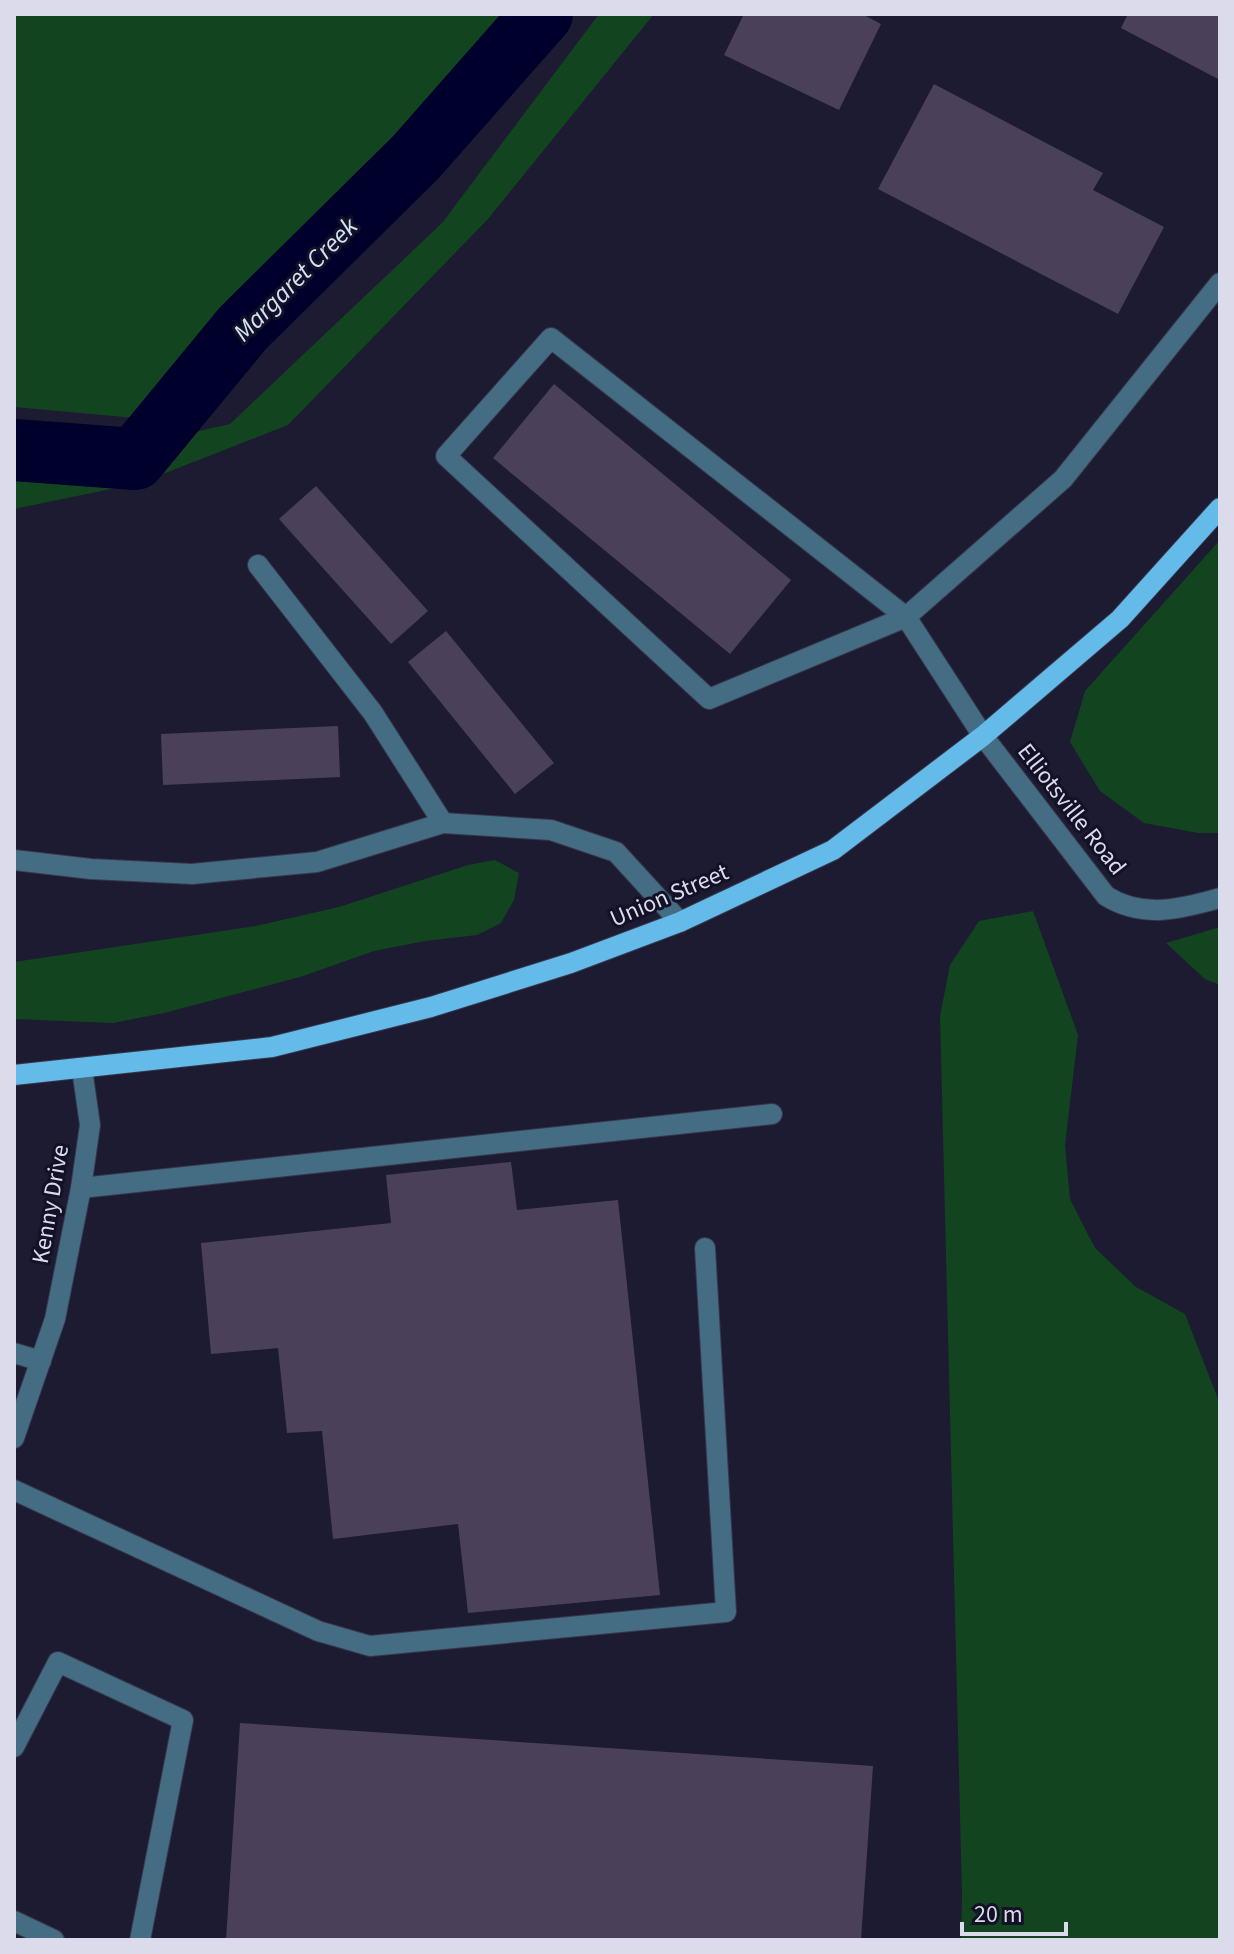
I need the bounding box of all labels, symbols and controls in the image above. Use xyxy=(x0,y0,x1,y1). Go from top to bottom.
water label: Margaret Creek xyxy=(225,208,367,350)
street label: Elliotsville Road xyxy=(1009,736,1134,883)
street label: Union Street xyxy=(605,855,734,936)
street label: Kenny Drive xyxy=(23,1142,78,1266)
scale bar xyxy=(962,1886,1066,1936)
text: 20 m xyxy=(974,1897,1023,1932)

